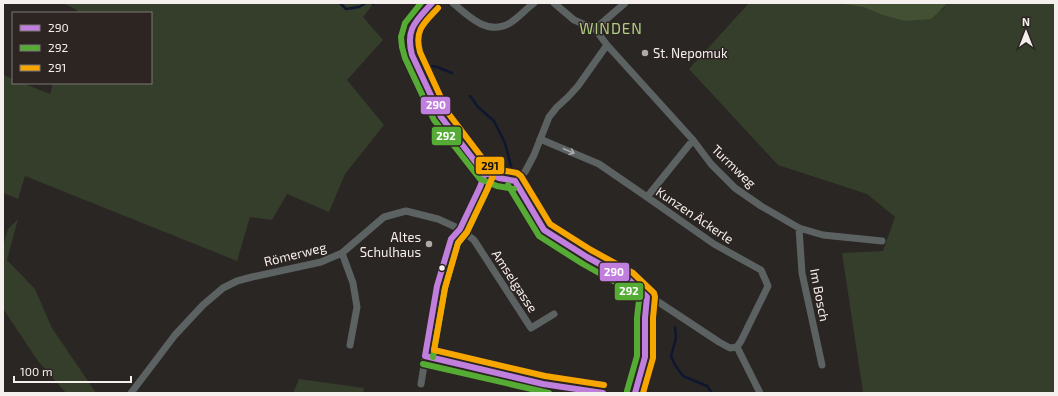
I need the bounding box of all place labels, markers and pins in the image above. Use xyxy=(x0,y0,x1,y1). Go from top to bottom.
place label: St. Nepomuk xyxy=(653,45,728,61)
marker: St. Nepomuk xyxy=(640,48,650,58)
place label: Altes Schulhaus xyxy=(360,229,421,260)
marker: Altes Schulhaus xyxy=(424,239,434,249)
unlabelled marker xyxy=(437,263,447,273)

